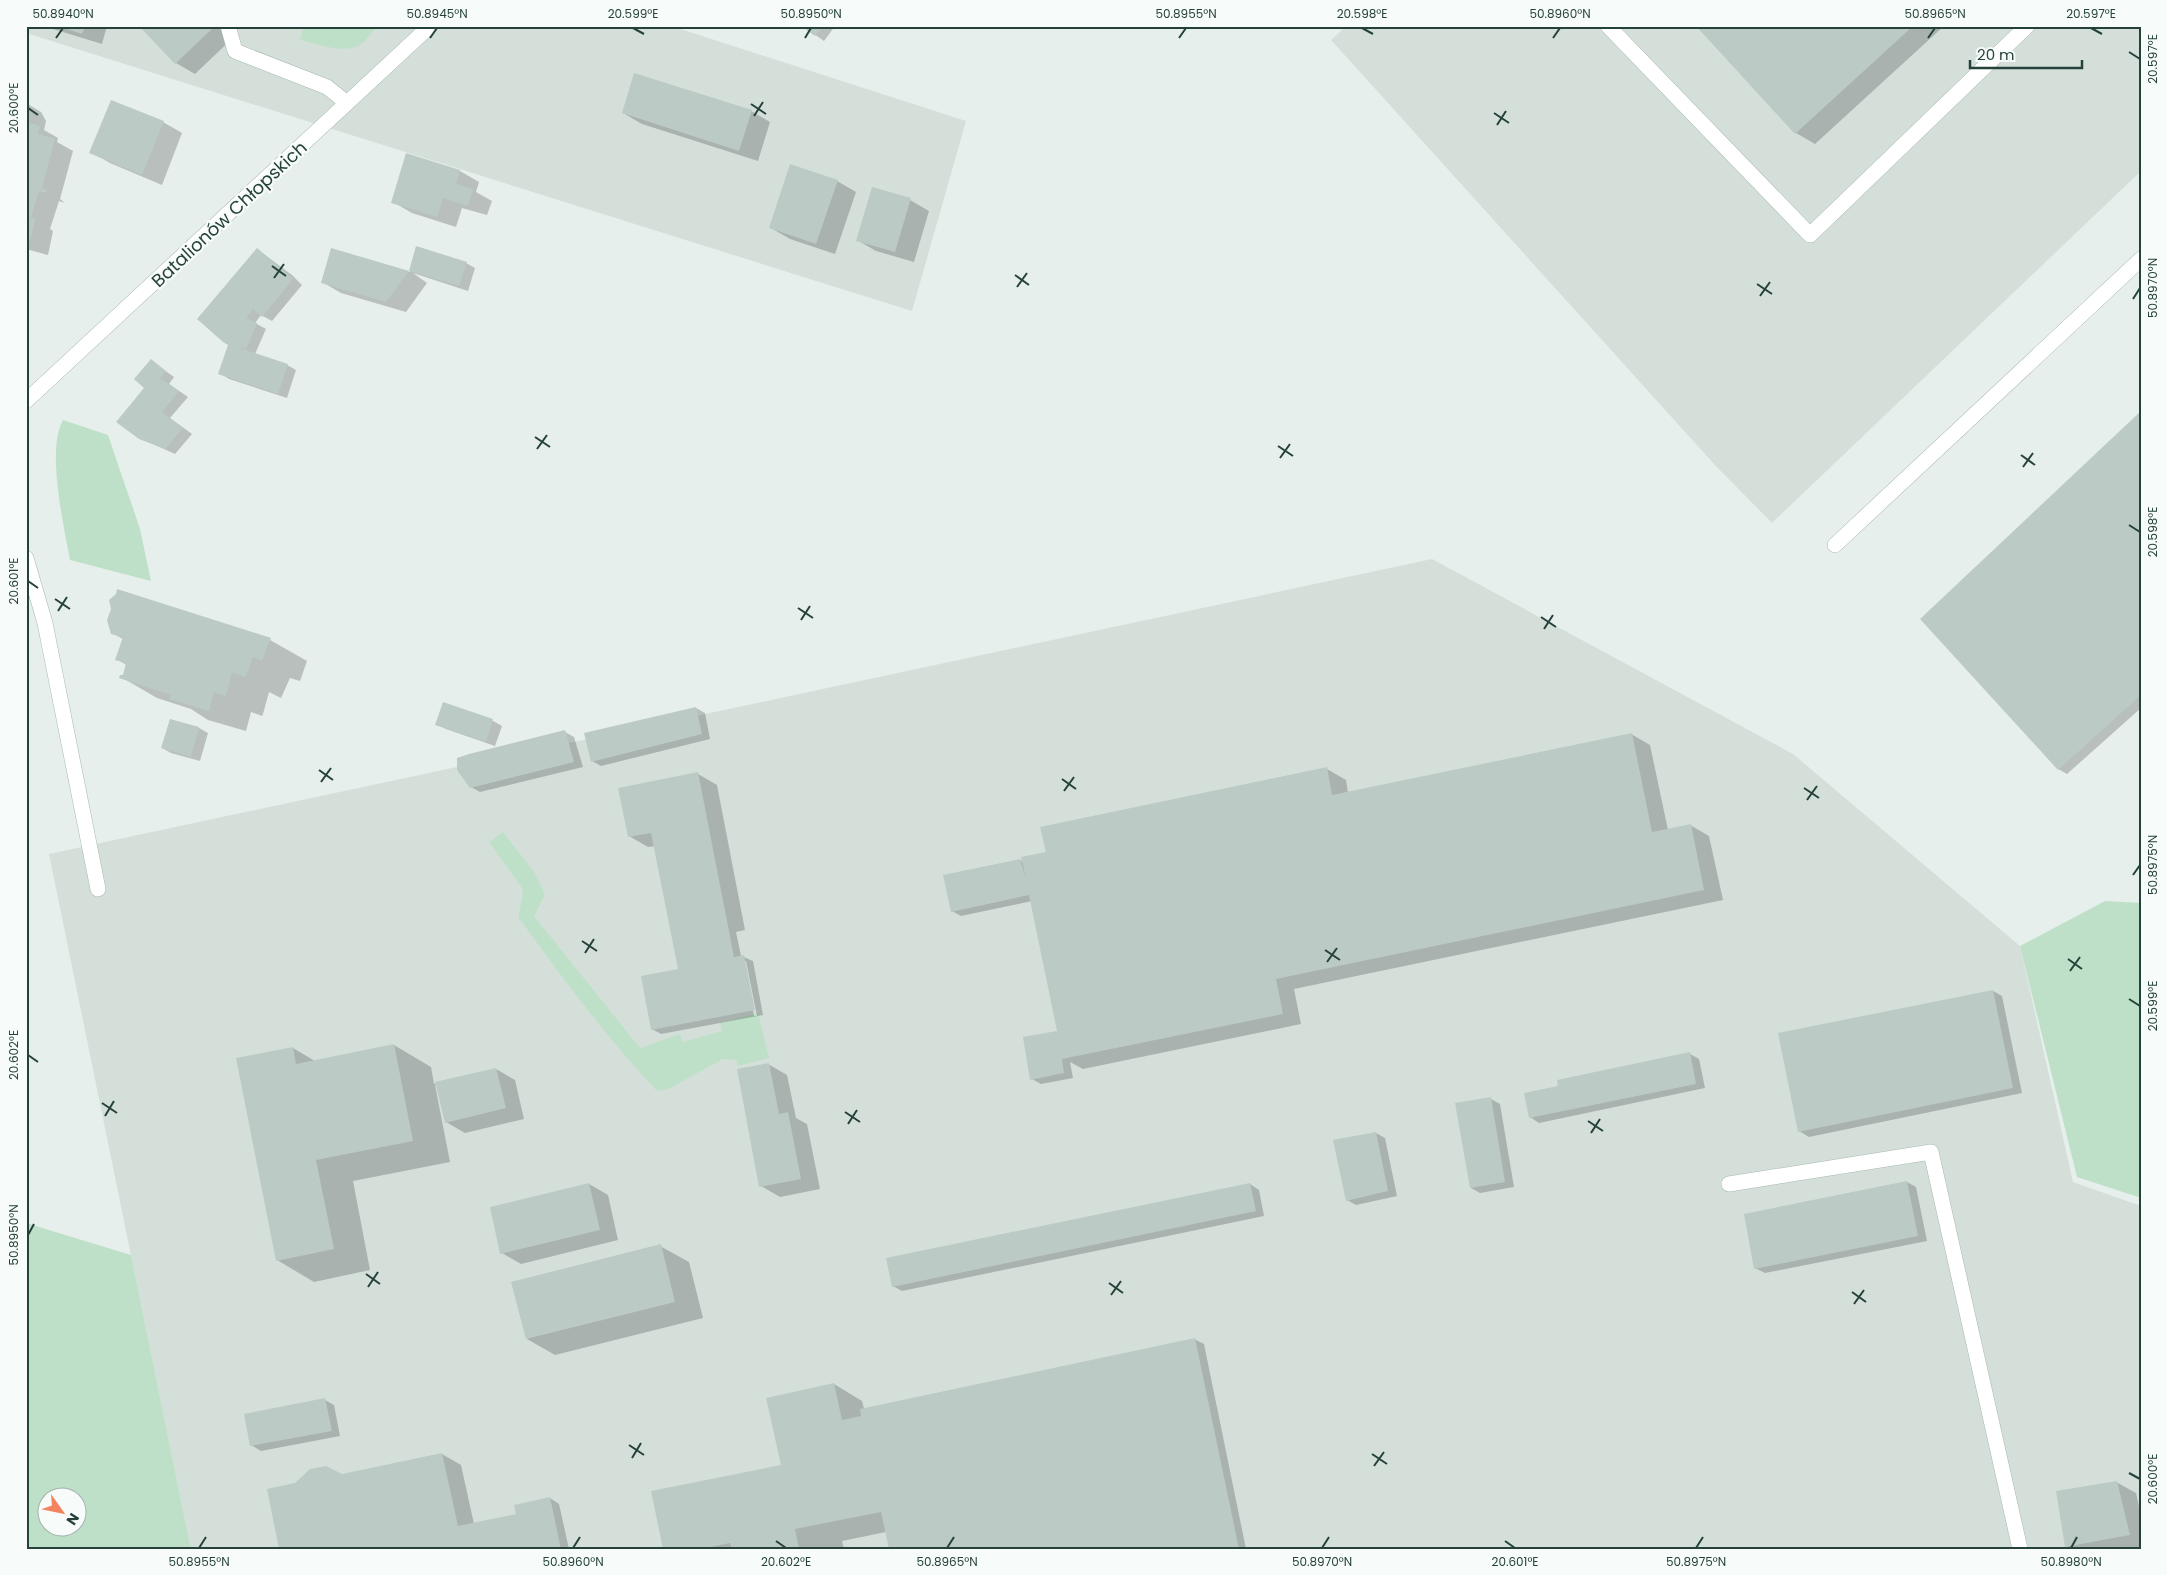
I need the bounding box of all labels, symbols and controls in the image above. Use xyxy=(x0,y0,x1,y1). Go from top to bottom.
text: 50.8940°N xyxy=(32,5,94,22)
text: 50.8945°N xyxy=(406,5,468,22)
text: 20.599°E xyxy=(608,5,658,22)
text: 50.8950°N xyxy=(780,5,842,22)
text: 50.8955°N xyxy=(1155,5,1217,22)
text: 20.598°E xyxy=(1337,5,1387,22)
text: 50.8960°N xyxy=(1529,5,1591,22)
text: 50.8965°N xyxy=(1904,5,1966,22)
text: 20.597°E xyxy=(2066,5,2116,22)
text: 20.597°E xyxy=(2144,34,2161,84)
scale bar xyxy=(1970,38,2082,70)
text: 20 m xyxy=(1977,44,2015,65)
text: 20.600°E xyxy=(5,83,22,133)
street label: Batalionów Chłopskich xyxy=(146,135,312,293)
text: 50.8970°N xyxy=(2144,258,2161,318)
text: 20.598°E xyxy=(2144,507,2161,557)
text: 20.601°E xyxy=(5,557,22,605)
text: 50.8975°N xyxy=(2144,835,2161,895)
text: 20.599°E xyxy=(2144,981,2161,1031)
text: 20.602°E xyxy=(5,1030,22,1080)
text: 50.8950°N xyxy=(5,1204,22,1266)
text: 20.600°E xyxy=(2144,1454,2161,1504)
north arrow xyxy=(38,1488,88,1538)
text: N xyxy=(62,1509,84,1529)
text: 50.8955°N xyxy=(168,1553,230,1570)
text: 50.8960°N xyxy=(542,1553,604,1570)
text: 20.602°E xyxy=(761,1553,811,1570)
text: 50.8965°N xyxy=(916,1553,978,1570)
text: 50.8970°N xyxy=(1292,1553,1352,1570)
text: 20.601°E xyxy=(1491,1553,1539,1570)
text: 50.8975°N xyxy=(1666,1553,1726,1570)
text: 50.8980°N xyxy=(2040,1553,2102,1570)

